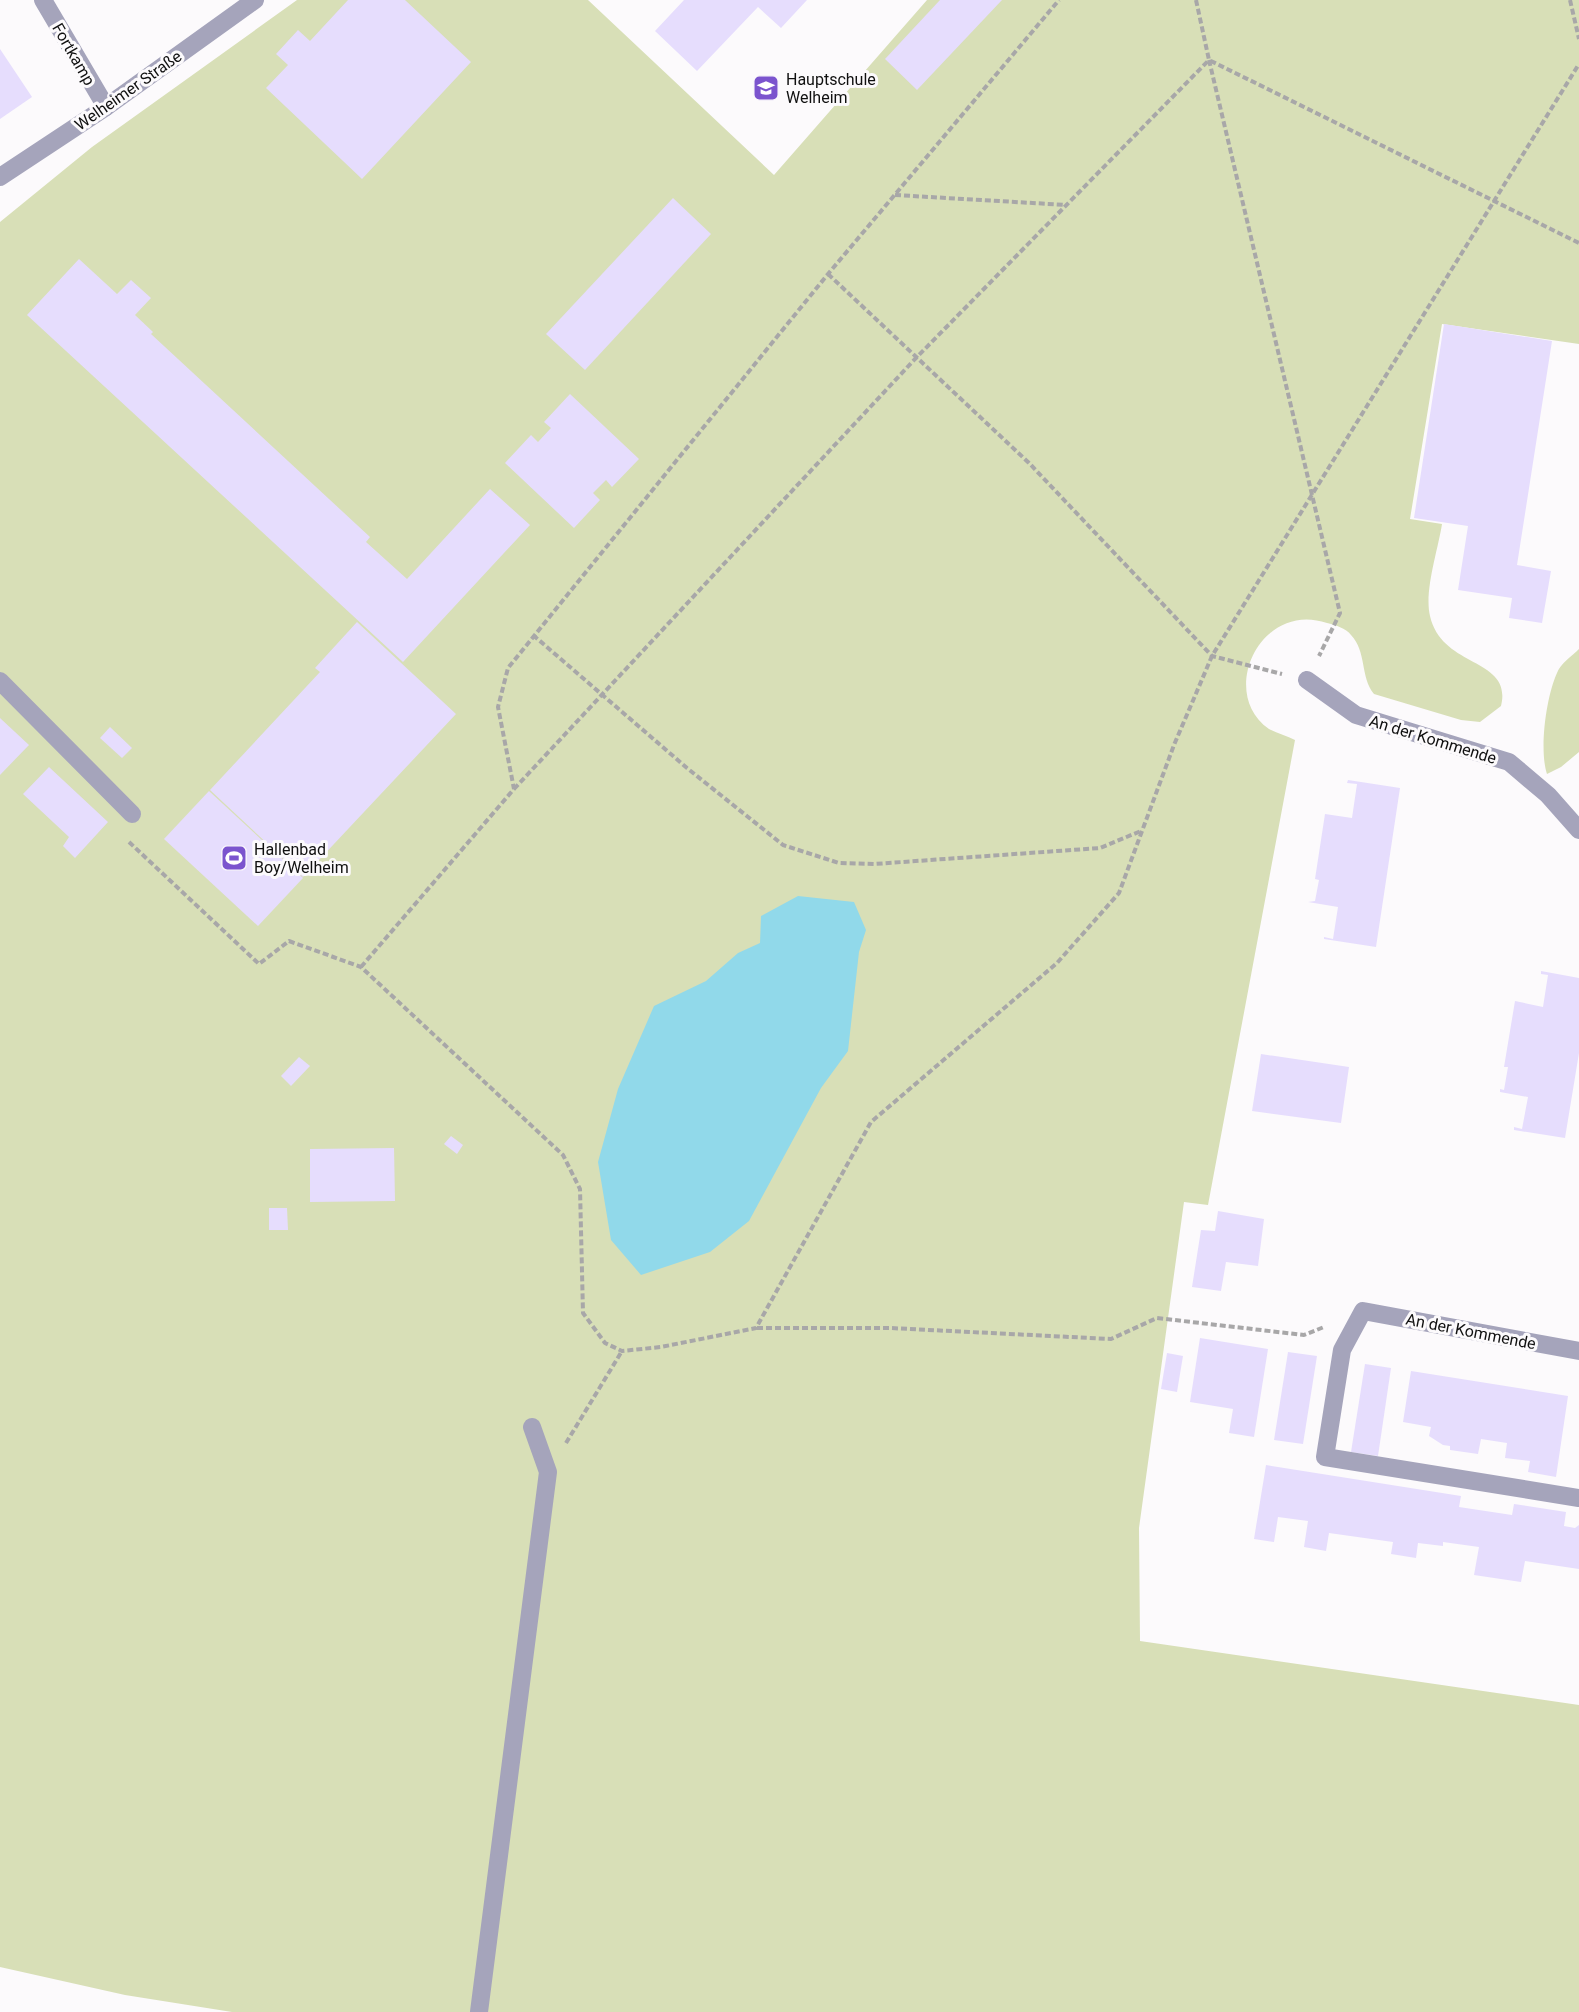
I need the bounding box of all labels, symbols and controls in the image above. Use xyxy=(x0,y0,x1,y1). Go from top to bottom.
street label: Fortkamp xyxy=(48,20,99,89)
street label: Welheimer Straße xyxy=(71,47,185,134)
place label: Hauptschule Welheim xyxy=(786,70,876,107)
school or university icon: Hauptschule Welheim xyxy=(751,73,781,103)
street label: An der Kommende xyxy=(1367,711,1499,768)
place label: Hallenbad Boy/Welheim xyxy=(254,840,349,877)
sports icon: Hallenbad Boy/Welheim xyxy=(219,843,249,873)
street label: An der Kommende xyxy=(1404,1310,1537,1353)

